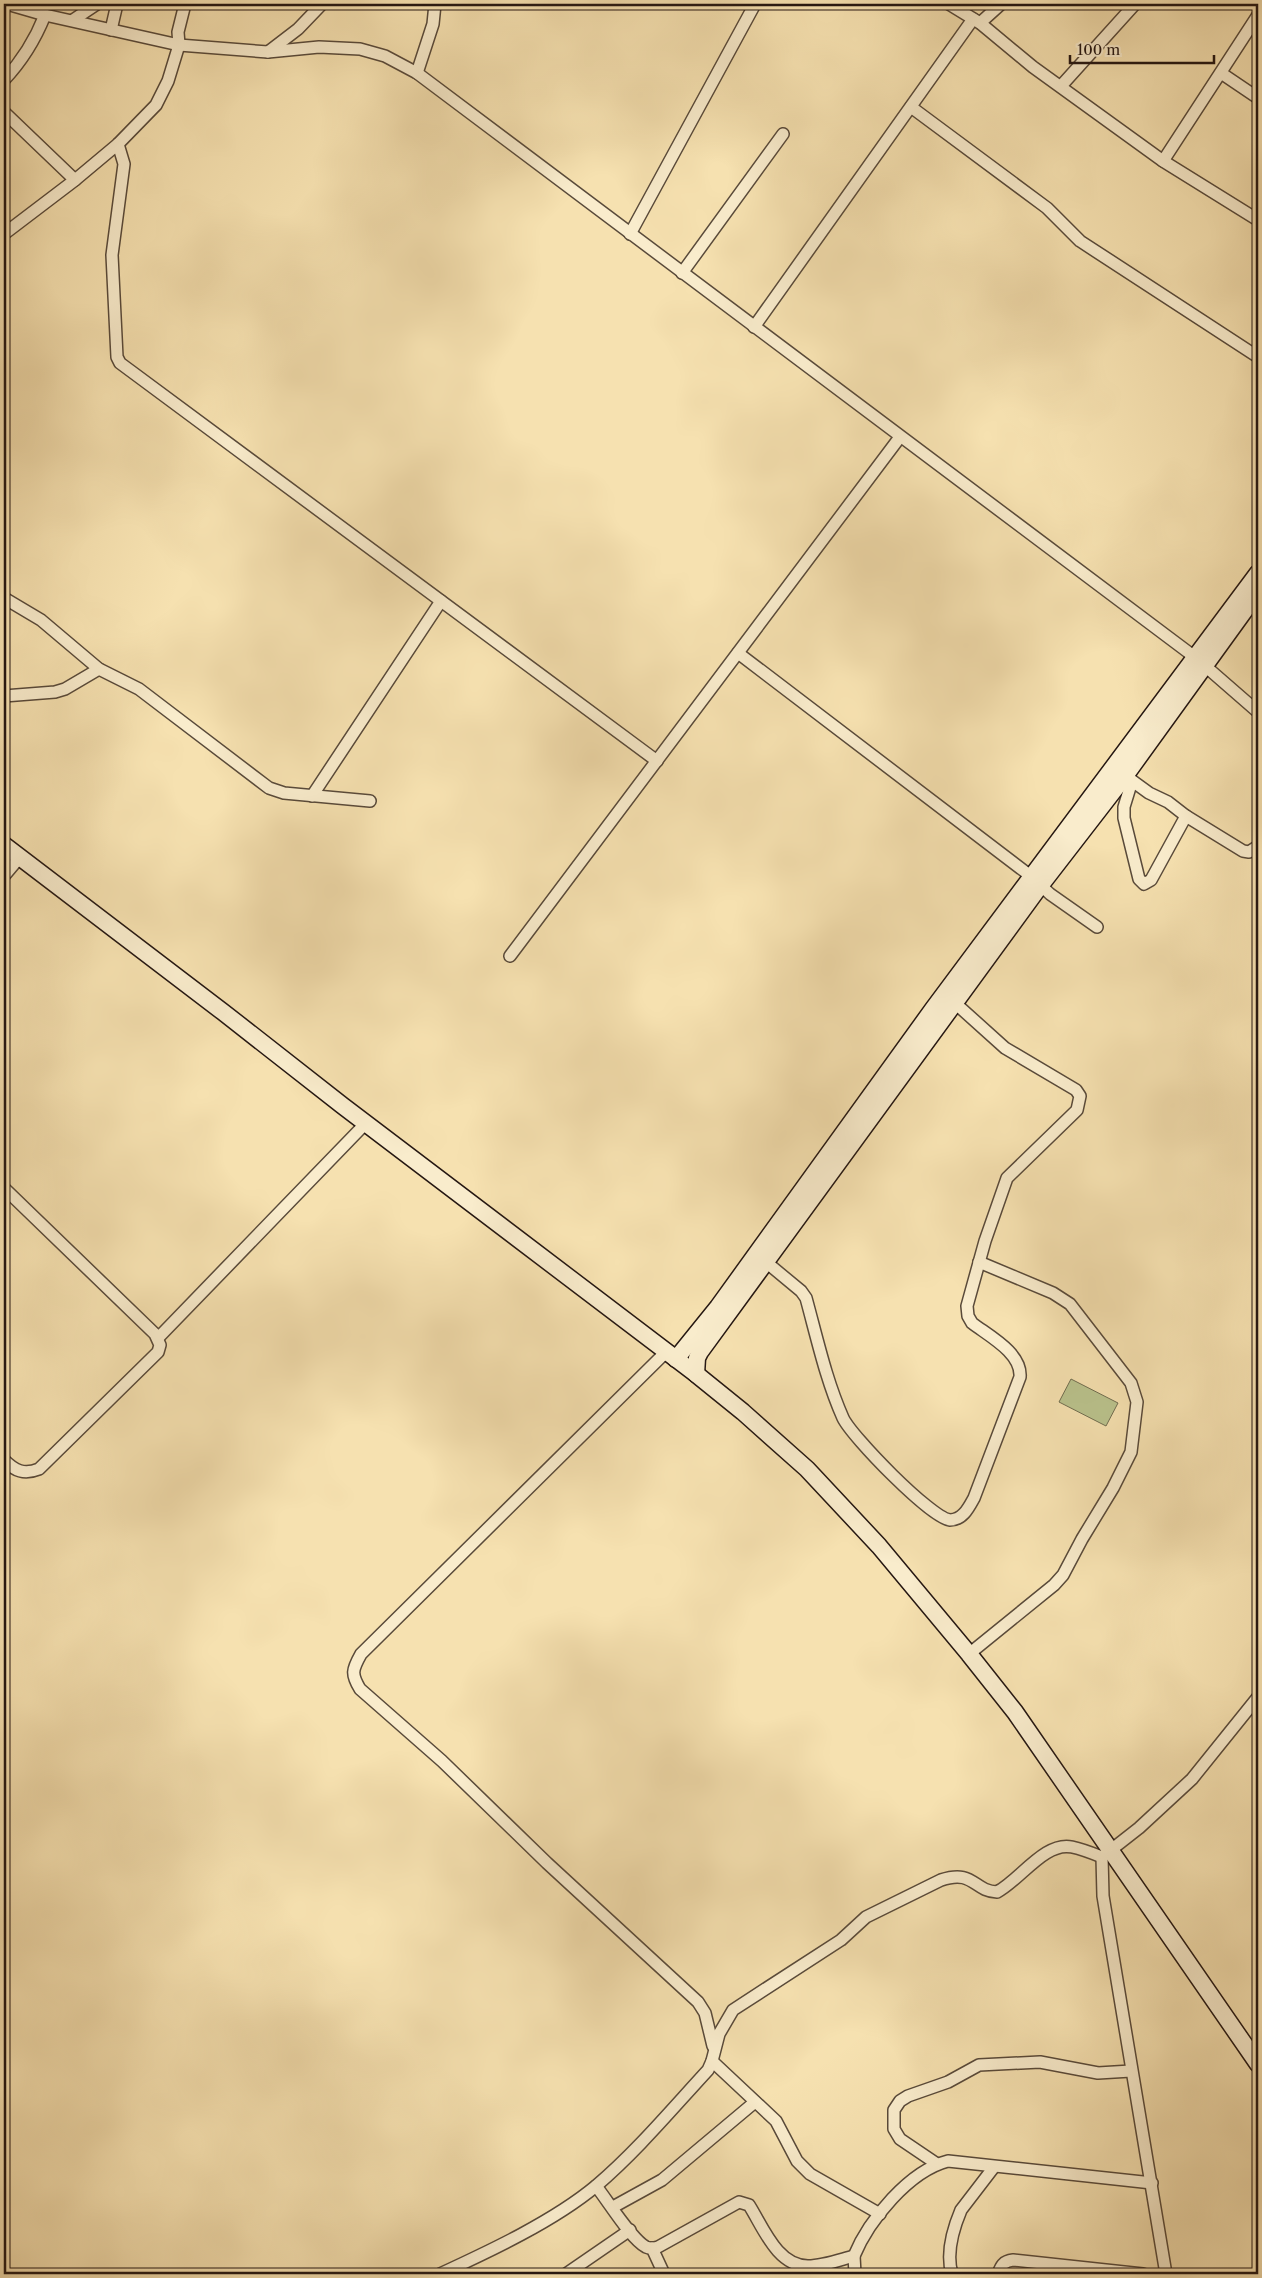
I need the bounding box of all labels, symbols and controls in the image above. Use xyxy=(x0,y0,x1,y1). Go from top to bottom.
scale bar xyxy=(1070,32,1213,64)
text: 100 m xyxy=(1077,40,1120,59)

